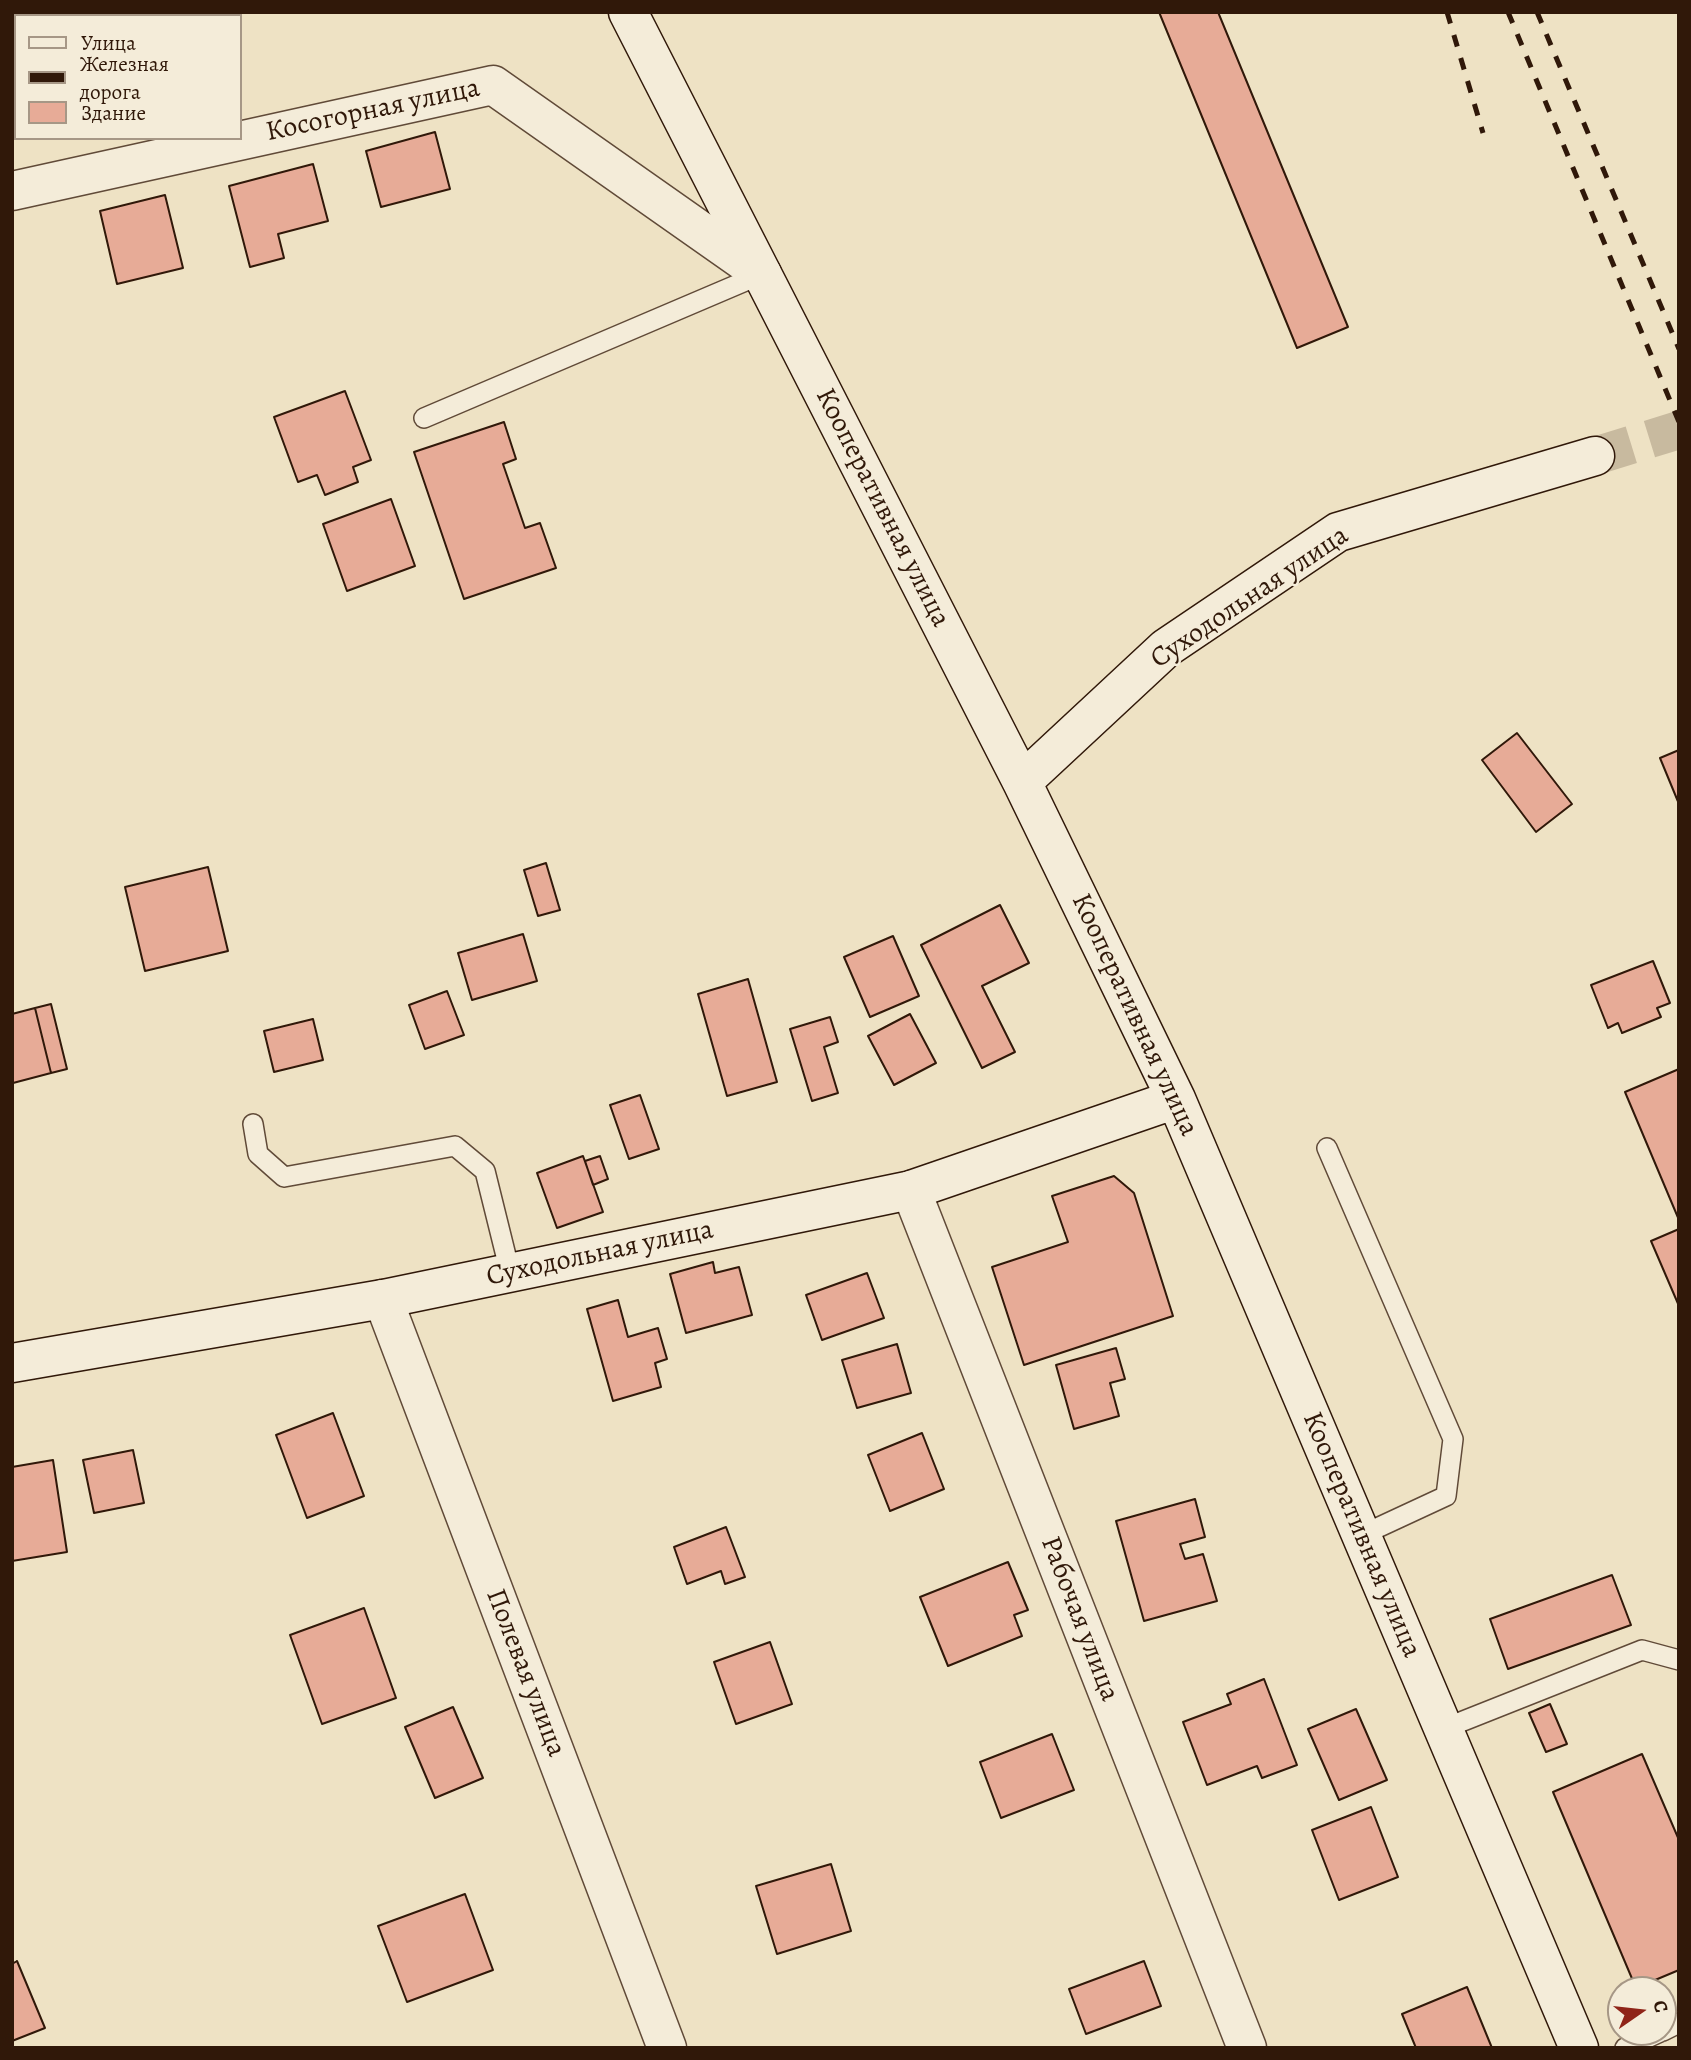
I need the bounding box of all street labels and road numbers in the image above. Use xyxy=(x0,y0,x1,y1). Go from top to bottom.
street label: Косогорная улица xyxy=(263,72,483,150)
street label: Кооперативная улица xyxy=(807,383,957,633)
street label: Суходольная улица xyxy=(1145,519,1355,677)
street label: Кооперативная улица xyxy=(1063,888,1205,1142)
street label: Суходольная улица xyxy=(483,1214,717,1294)
street label: Кооперативная улица xyxy=(1294,1407,1428,1663)
street label: Рабочая улица xyxy=(1032,1532,1126,1706)
street label: Полевая улица xyxy=(478,1584,572,1762)

